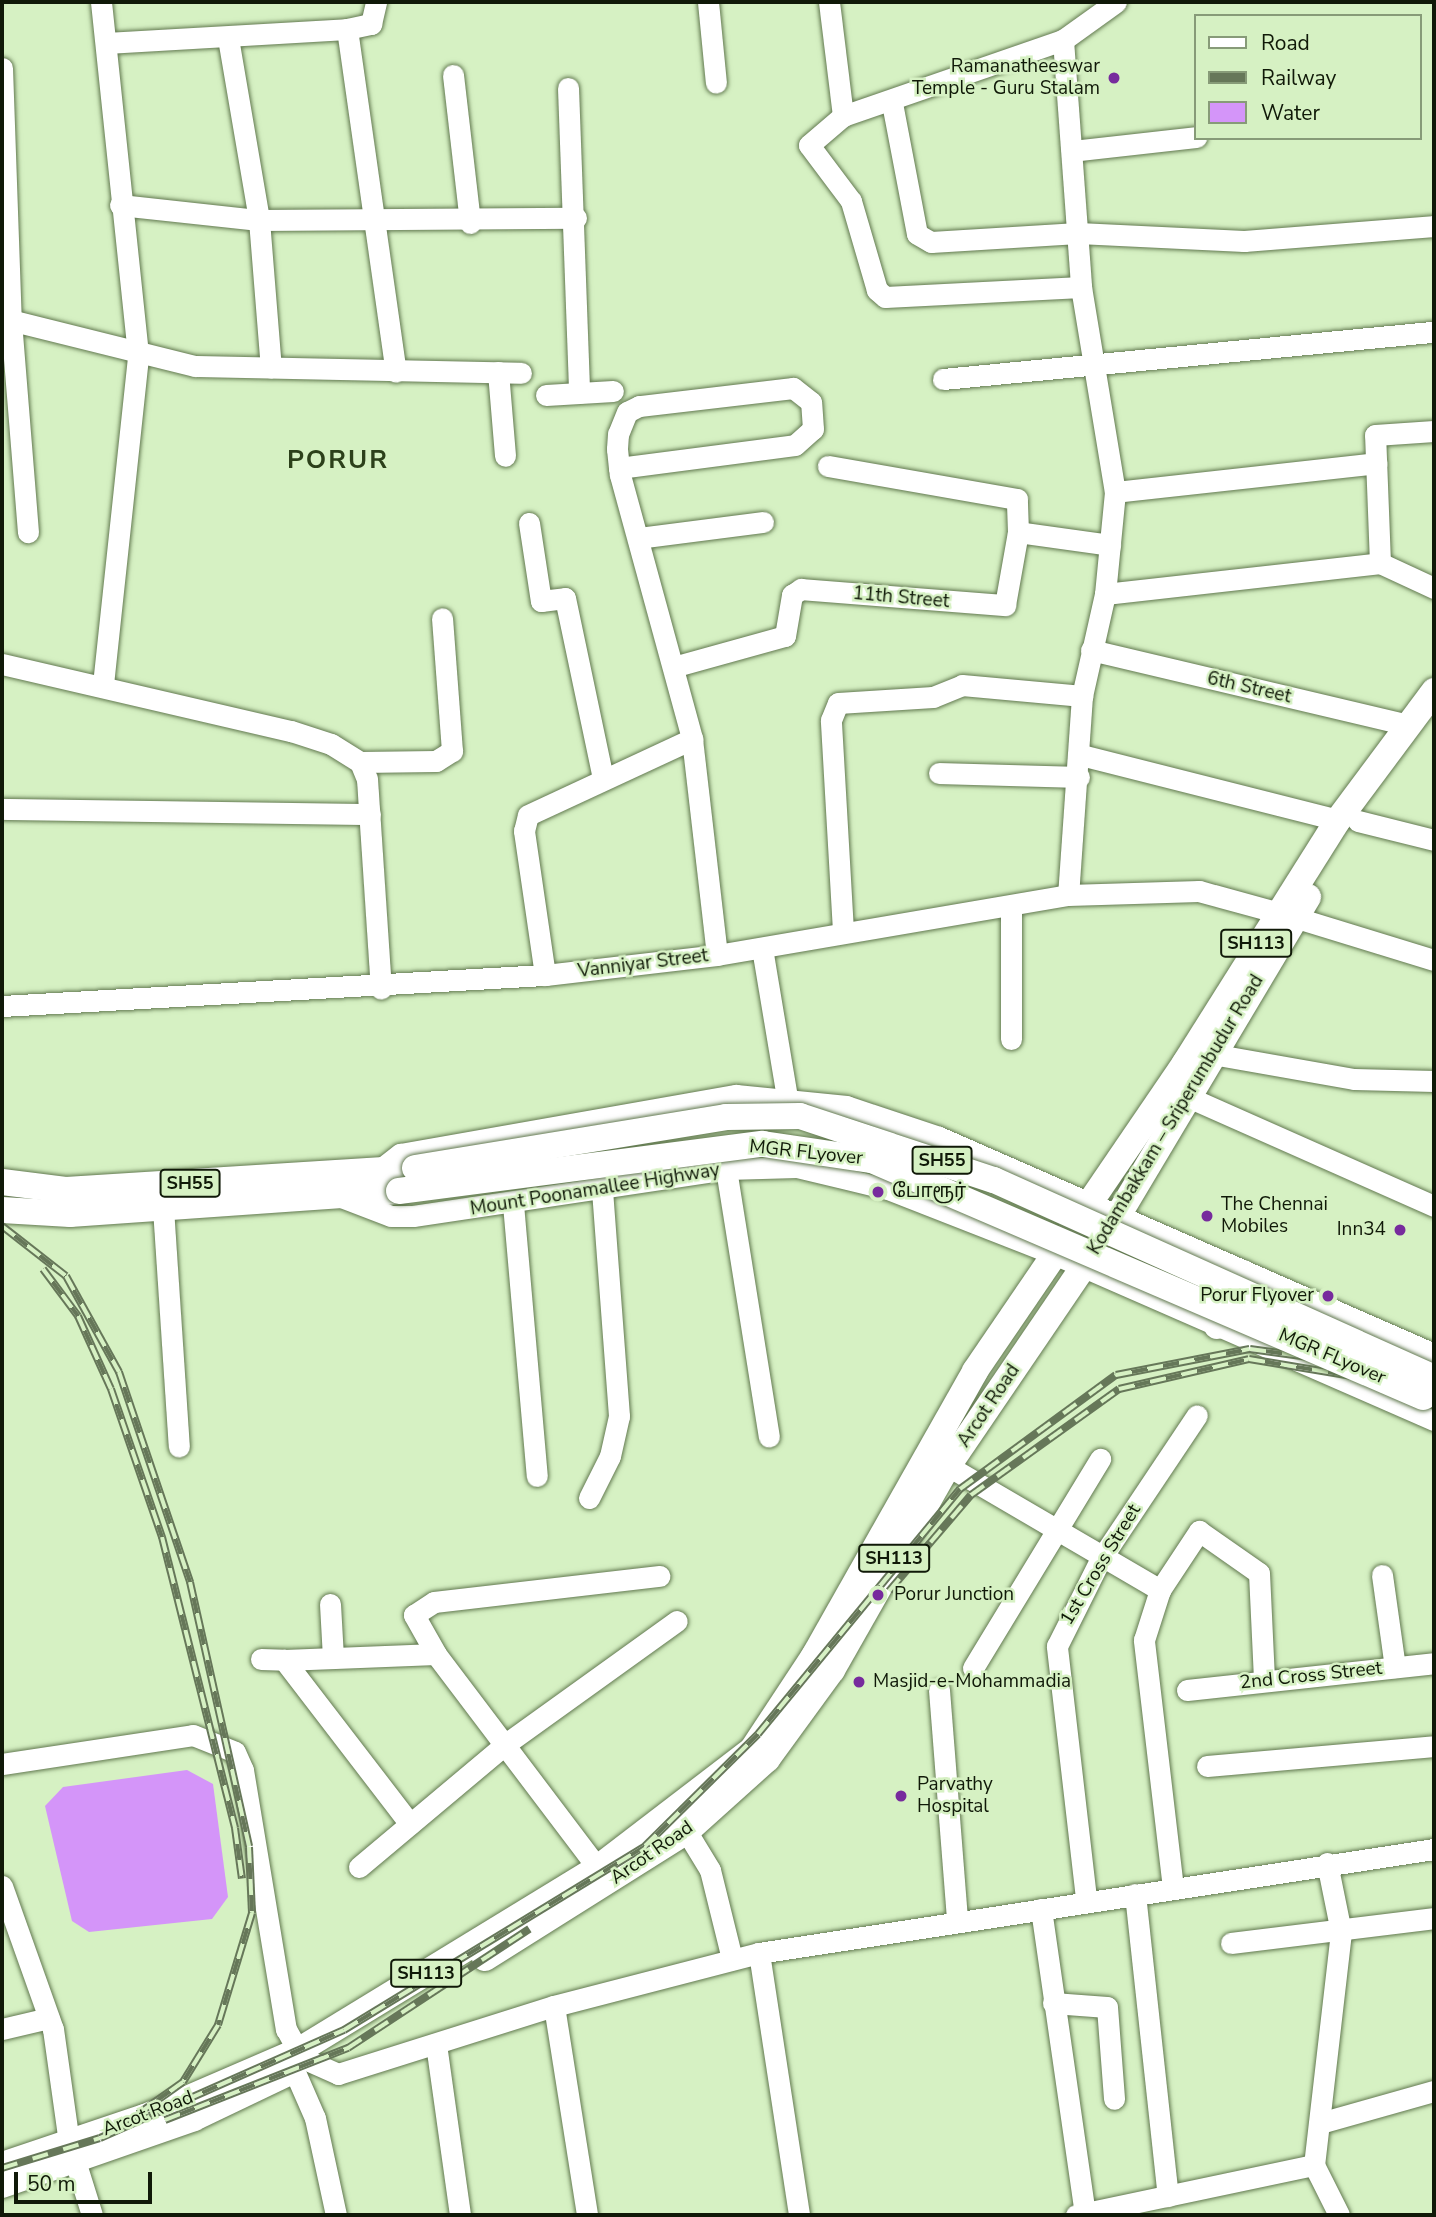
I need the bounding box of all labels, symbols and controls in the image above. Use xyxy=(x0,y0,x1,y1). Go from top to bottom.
legend xyxy=(1194,14,1422,140)
text: Road xyxy=(1261,29,1310,57)
place label: Ramanatheeswar Temple - Guru Stalam xyxy=(912,56,1100,100)
text: Railway xyxy=(1261,64,1336,92)
marker: Ramanatheeswar Temple - Guru Stalam xyxy=(1106,70,1122,86)
text: Water xyxy=(1261,99,1320,127)
district label: PORUR xyxy=(288,444,388,476)
street label: 11th Street xyxy=(852,582,950,614)
street label: 6th Street xyxy=(1205,667,1293,709)
road number: SH113 xyxy=(1219,928,1293,958)
street label: Vanniyar Street xyxy=(576,945,710,983)
street label: Kodambakkam – Sriperumbudur Road xyxy=(1083,971,1269,1259)
street label: MGR FLyover xyxy=(748,1136,864,1170)
road number: SH55 xyxy=(911,1146,974,1175)
street label: Mount Poonamallee Highway xyxy=(469,1159,721,1221)
road number: SH55 xyxy=(158,1168,222,1198)
place label: போரூர் xyxy=(892,1181,966,1203)
marker: போரூர் xyxy=(870,1184,886,1200)
place label: The Chennai Mobiles xyxy=(1221,1194,1328,1238)
marker: The Chennai Mobiles xyxy=(1199,1208,1215,1224)
place label: Inn34 xyxy=(1337,1219,1386,1241)
marker: Inn34 xyxy=(1392,1222,1408,1238)
place label: Porur Flyover xyxy=(1200,1285,1314,1307)
marker: Porur Flyover xyxy=(1320,1288,1336,1304)
street label: MGR FLyover xyxy=(1275,1324,1389,1390)
street label: Arcot Road xyxy=(953,1360,1025,1452)
street label: 1st Cross Street xyxy=(1056,1500,1146,1630)
road number: SH113 xyxy=(857,1544,931,1573)
place label: Porur Junction xyxy=(894,1584,1014,1606)
marker: Porur Junction xyxy=(868,1585,888,1605)
street label: 2nd Cross Street xyxy=(1239,1657,1383,1695)
place label: Masjid-e-Mohammadia xyxy=(873,1671,1071,1693)
marker: Masjid-e-Mohammadia xyxy=(851,1674,867,1690)
place label: Parvathy Hospital xyxy=(917,1774,993,1818)
marker: Parvathy Hospital xyxy=(891,1786,911,1806)
street label: Arcot Road xyxy=(606,1816,698,1890)
road number: SH113 xyxy=(389,1958,463,1987)
street label: Arcot Road xyxy=(99,2086,197,2142)
scale bar xyxy=(18,2158,156,2202)
text: 50 m xyxy=(27,2170,76,2198)

